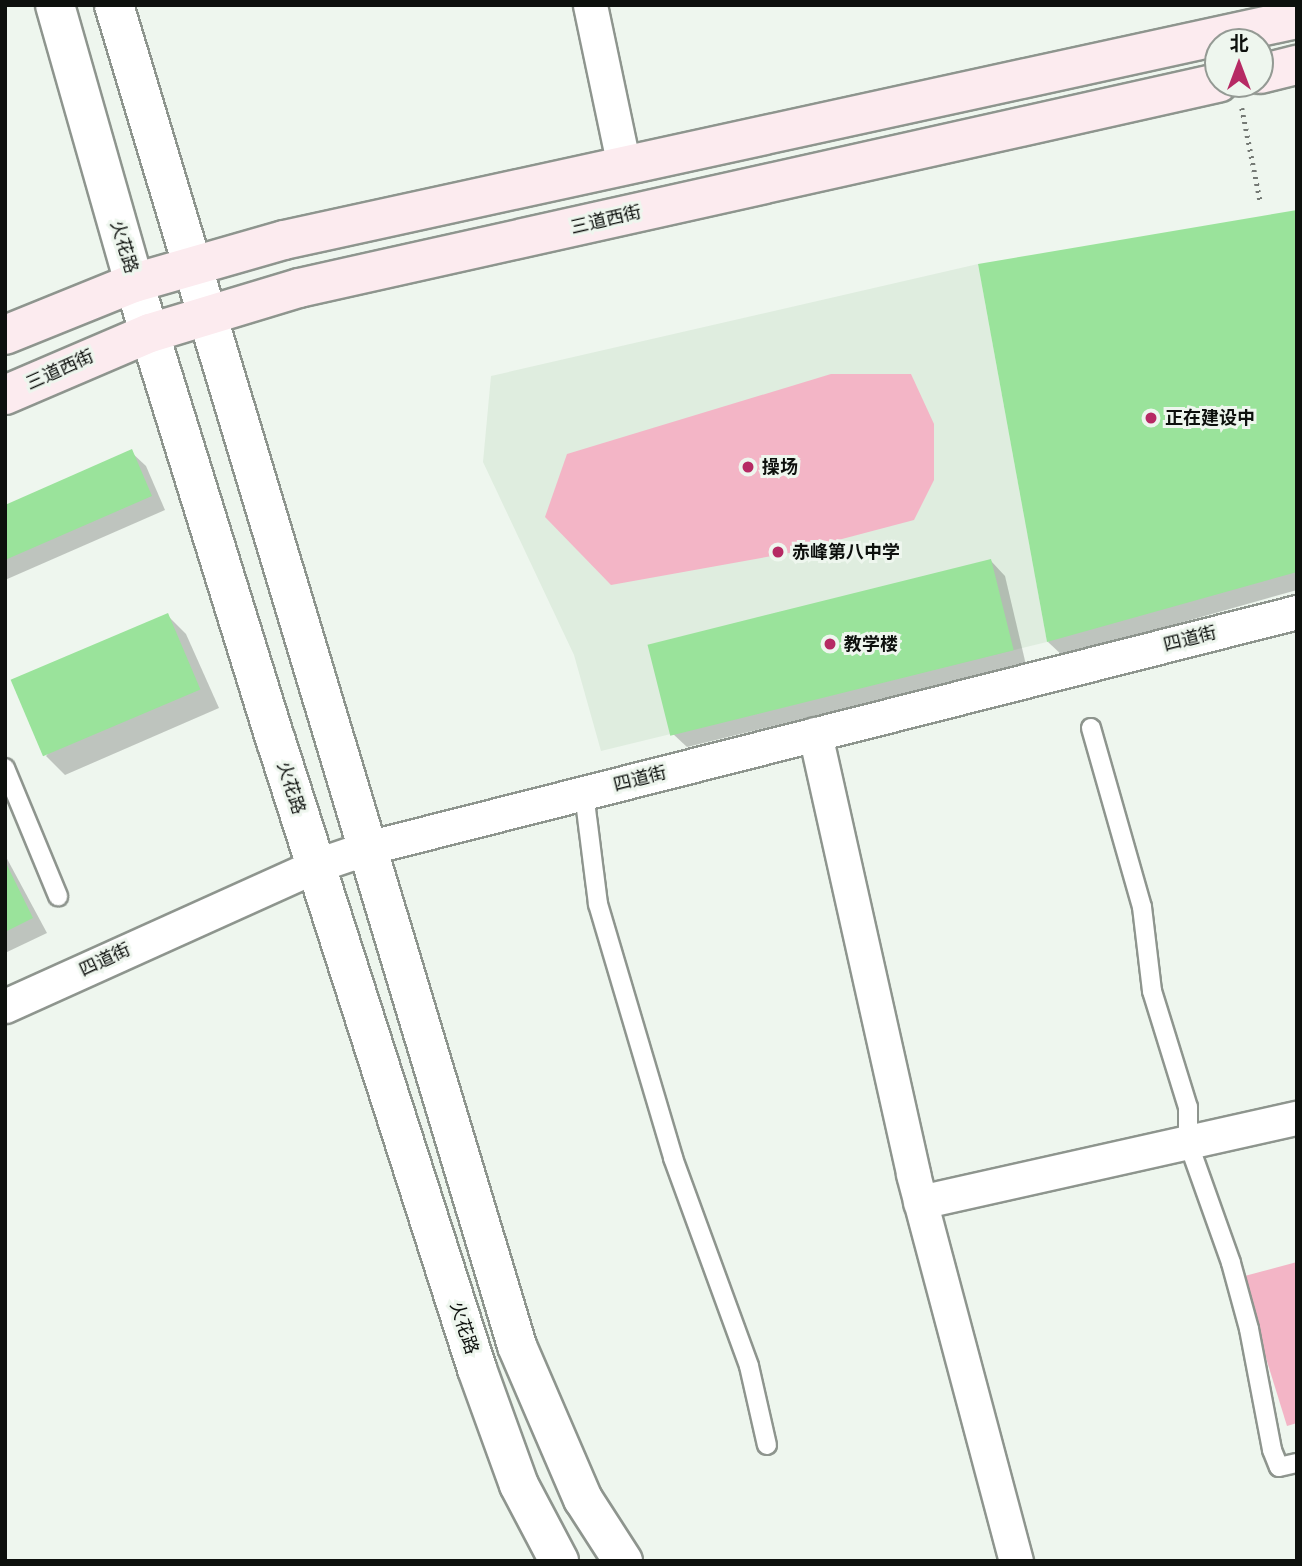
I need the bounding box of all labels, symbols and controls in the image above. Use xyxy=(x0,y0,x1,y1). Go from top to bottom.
north arrow xyxy=(1204,28,1274,98)
text: 北 xyxy=(1229,30,1249,57)
street label: 三道西街 xyxy=(568,201,644,239)
street label: 火花路 xyxy=(106,218,142,276)
street label: 三道西街 xyxy=(23,345,97,395)
place label: 正在建设中 xyxy=(1165,407,1255,429)
marker: 正在建设中 xyxy=(1143,410,1159,426)
place label: 操场 xyxy=(762,456,798,478)
marker: 操场 xyxy=(740,459,756,475)
place label: 赤峰第八中学 xyxy=(792,541,900,563)
marker: 赤峰第八中学 xyxy=(770,544,786,560)
street label: 四道街 xyxy=(1161,622,1219,656)
place label: 教学楼 xyxy=(844,633,898,655)
marker: 教学楼 xyxy=(822,636,838,652)
street label: 火花路 xyxy=(272,759,310,817)
street label: 四道街 xyxy=(611,762,669,796)
street label: 四道街 xyxy=(76,939,134,981)
street label: 火花路 xyxy=(445,1299,483,1357)

